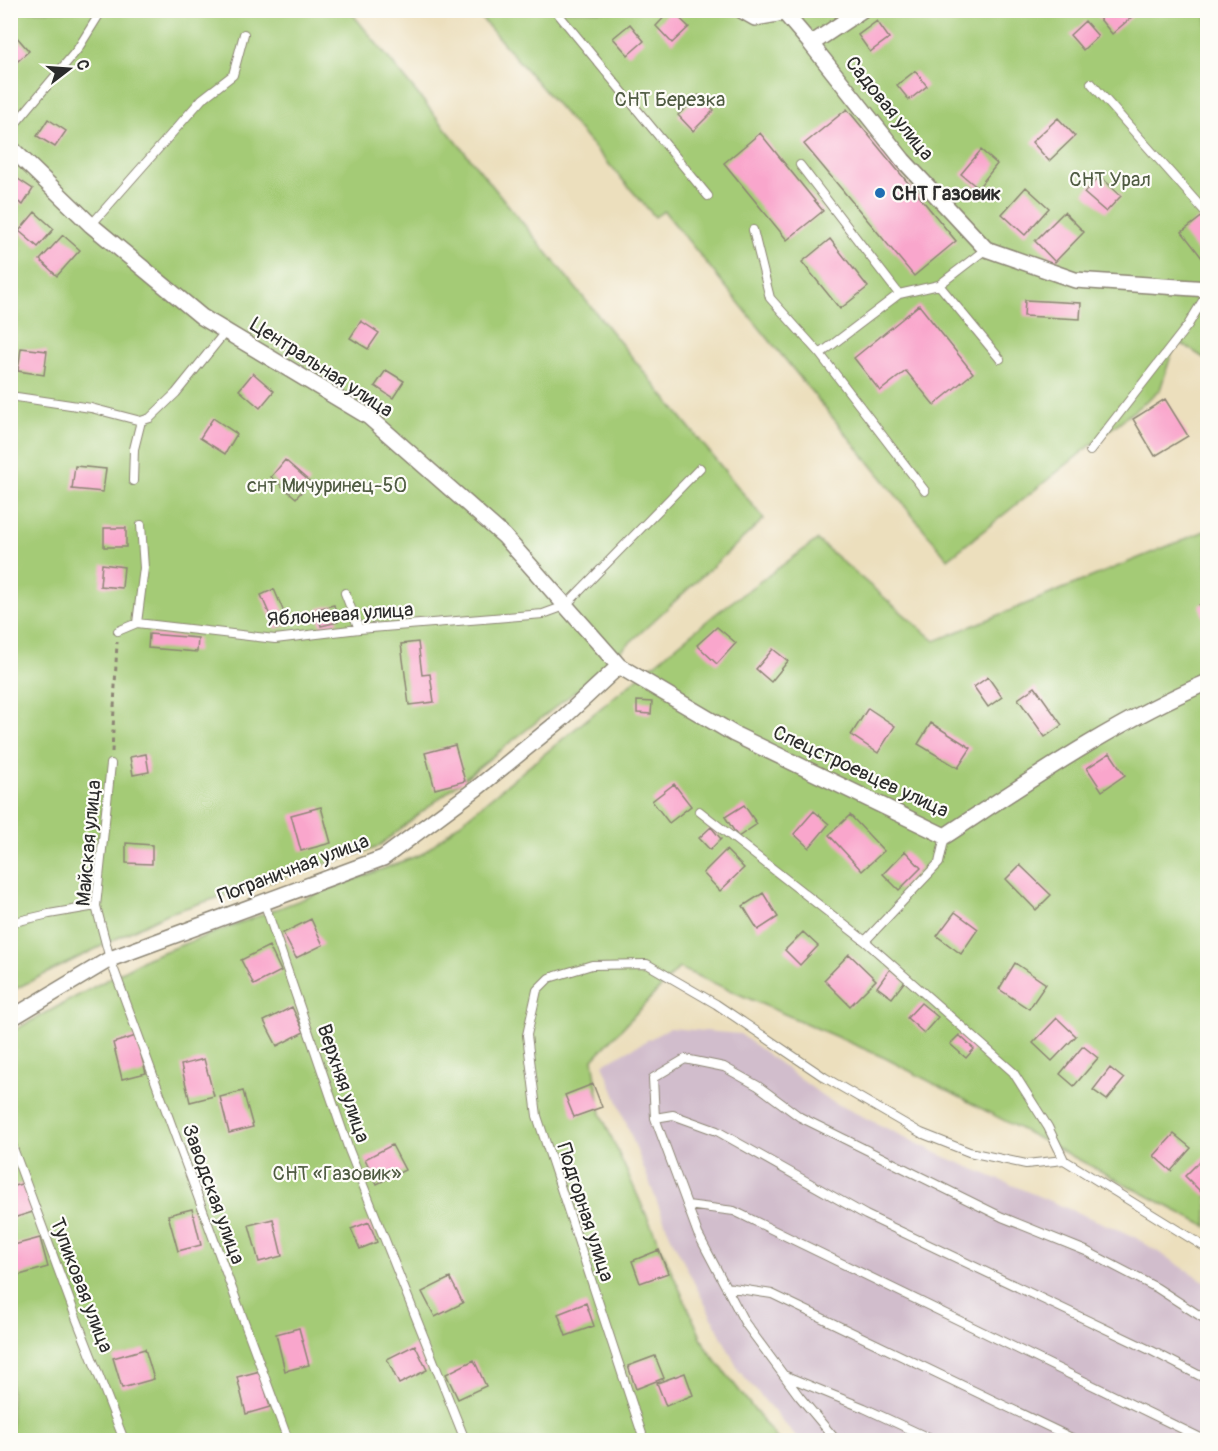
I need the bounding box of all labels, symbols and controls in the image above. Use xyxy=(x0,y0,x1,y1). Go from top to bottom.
north arrow xyxy=(39,39,99,99)
street label: Садовая улица xyxy=(840,51,939,166)
text: С xyxy=(71,57,93,73)
park label: СНТ Березка xyxy=(615,87,725,112)
park label: СНТ Урал xyxy=(1069,167,1151,192)
place label: СНТ Газовик xyxy=(892,181,1001,206)
marker: СНТ Газовик xyxy=(873,186,887,200)
street label: Центральная улица xyxy=(246,312,398,423)
park label: снт Мичуринец-50 xyxy=(247,473,407,498)
street label: Яблоневая улица xyxy=(266,597,414,632)
street label: Спецстроевцев улица xyxy=(769,720,953,823)
street label: Майская улица xyxy=(71,779,106,907)
street label: Пограничная улица xyxy=(214,828,372,909)
street label: Верхняя улица xyxy=(312,1021,375,1146)
street label: Заводская улица xyxy=(177,1121,250,1268)
street label: Подгорная улица xyxy=(551,1140,620,1285)
park label: СНТ «Газовик» xyxy=(273,1161,401,1186)
street label: Тупиковая улица xyxy=(44,1214,119,1356)

